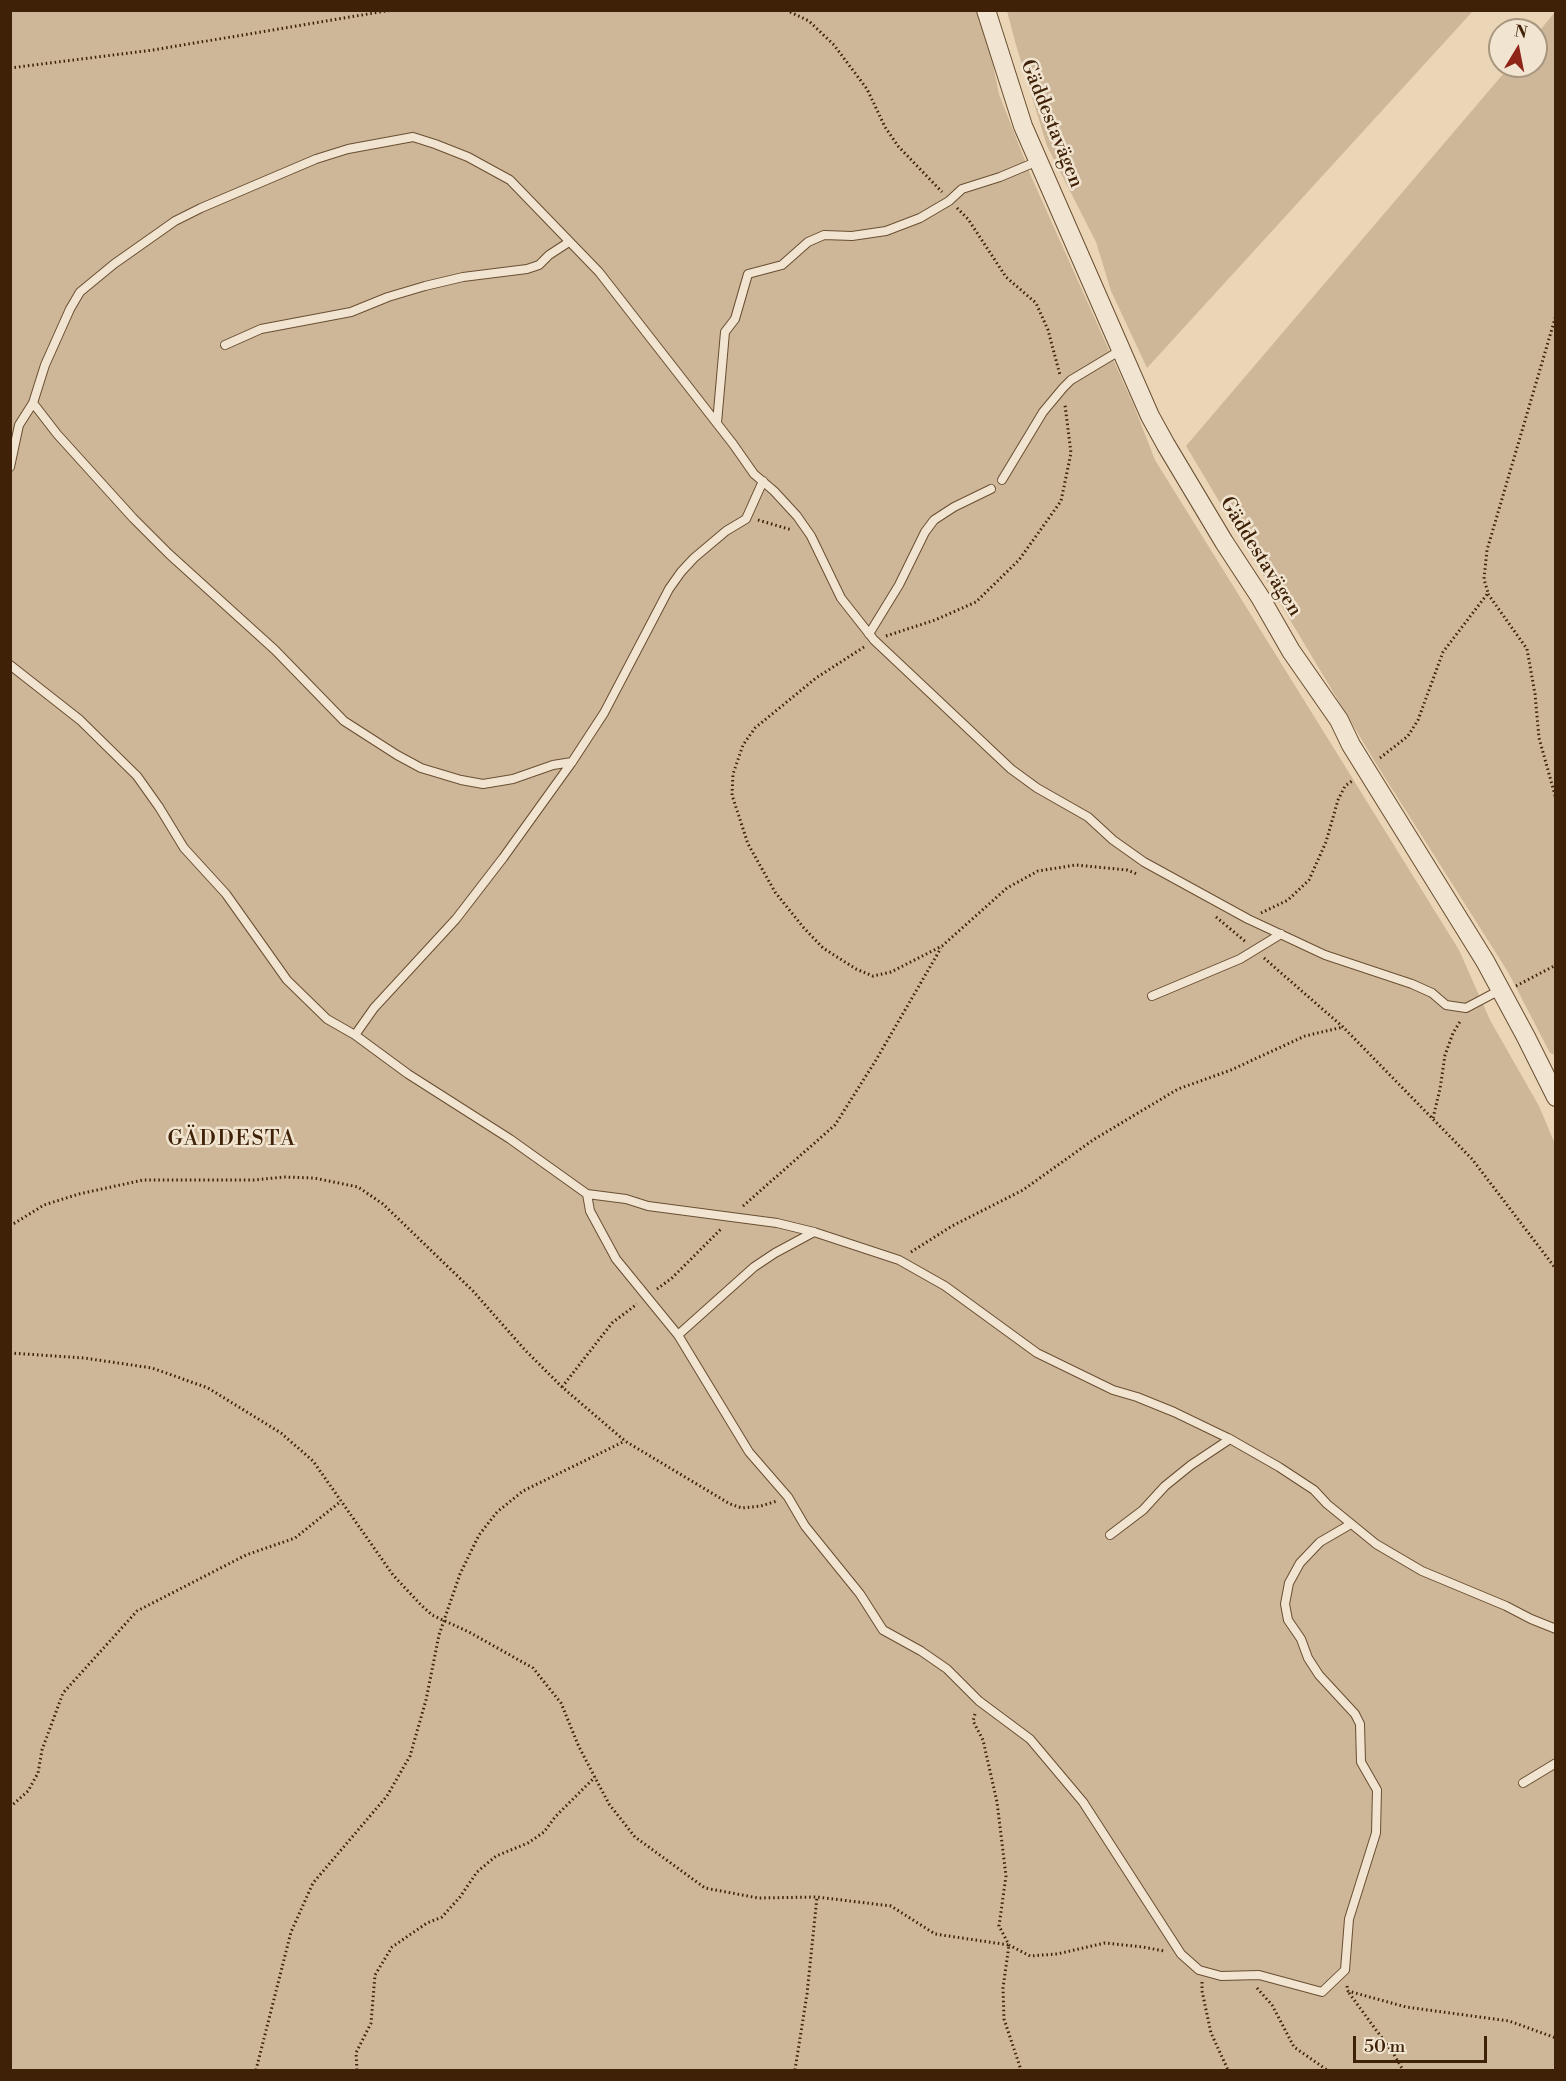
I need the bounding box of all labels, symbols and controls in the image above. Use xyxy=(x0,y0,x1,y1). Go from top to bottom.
north arrow xyxy=(1488,18,1548,78)
text: N xyxy=(1513,21,1529,43)
street label: Gäddestavägen xyxy=(1014,56,1088,192)
street label: Gäddestavägen xyxy=(1214,493,1306,621)
district label: GÄDDESTA xyxy=(168,1127,296,1153)
scale bar xyxy=(1356,2024,1490,2062)
text: 50 m xyxy=(1364,2035,1405,2058)

